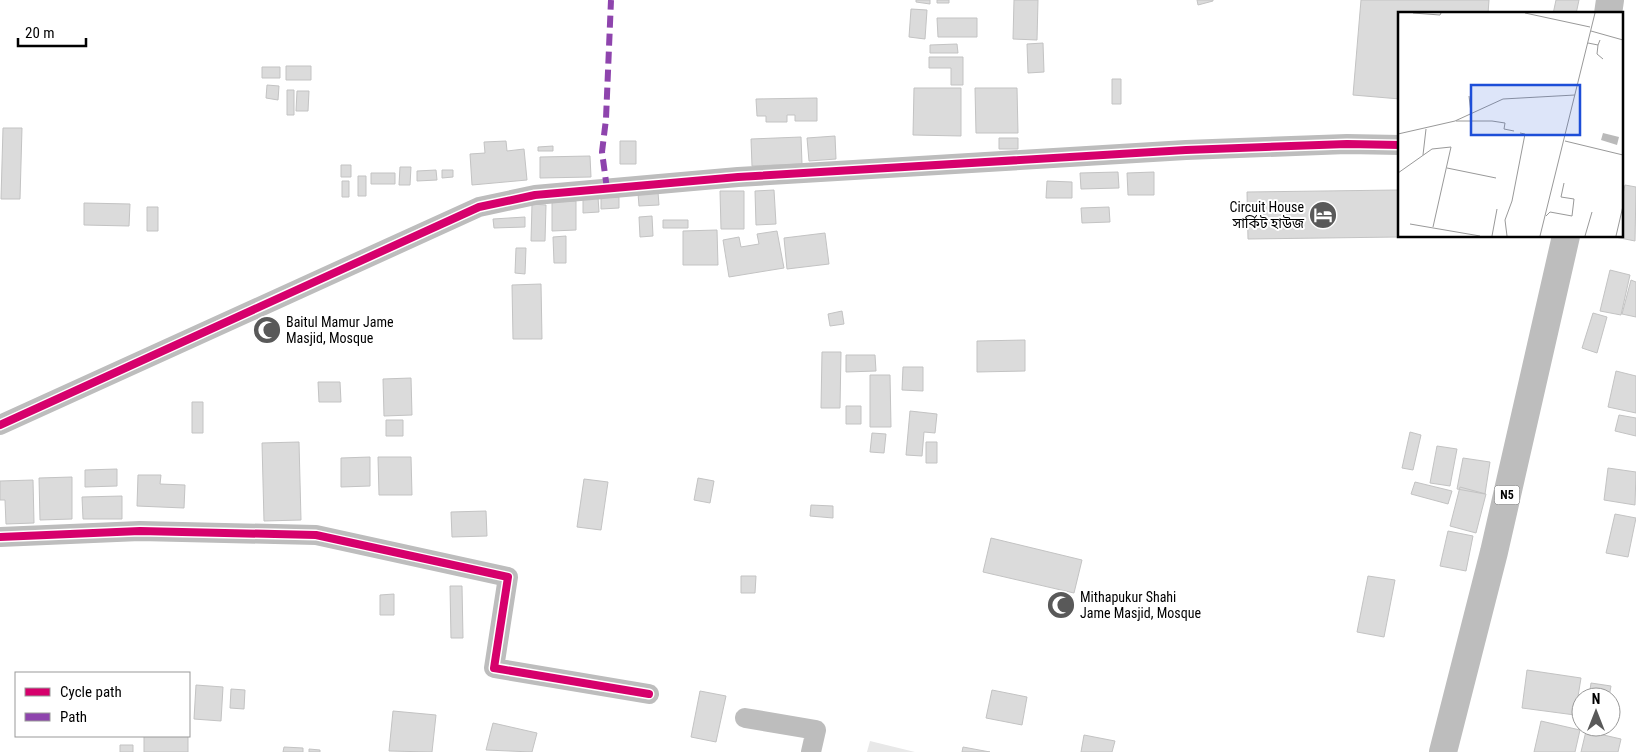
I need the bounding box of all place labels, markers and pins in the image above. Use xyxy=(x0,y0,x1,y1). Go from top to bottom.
place label: Circuit House সার্কিট হাউজ xyxy=(1229,199,1305,231)
hotel icon: Circuit House সার্কিট হাউজ xyxy=(1308,200,1338,230)
place label: Baitul Mamur Jame Masjid, Mosque xyxy=(286,314,394,346)
mosque icon: Baitul Mamur Jame Masjid, Mosque xyxy=(252,315,282,345)
place label: Mithapukur Shahi Jame Masjid, Mosque xyxy=(1080,589,1201,621)
mosque icon: Mithapukur Shahi Jame Masjid, Mosque xyxy=(1046,590,1076,620)

